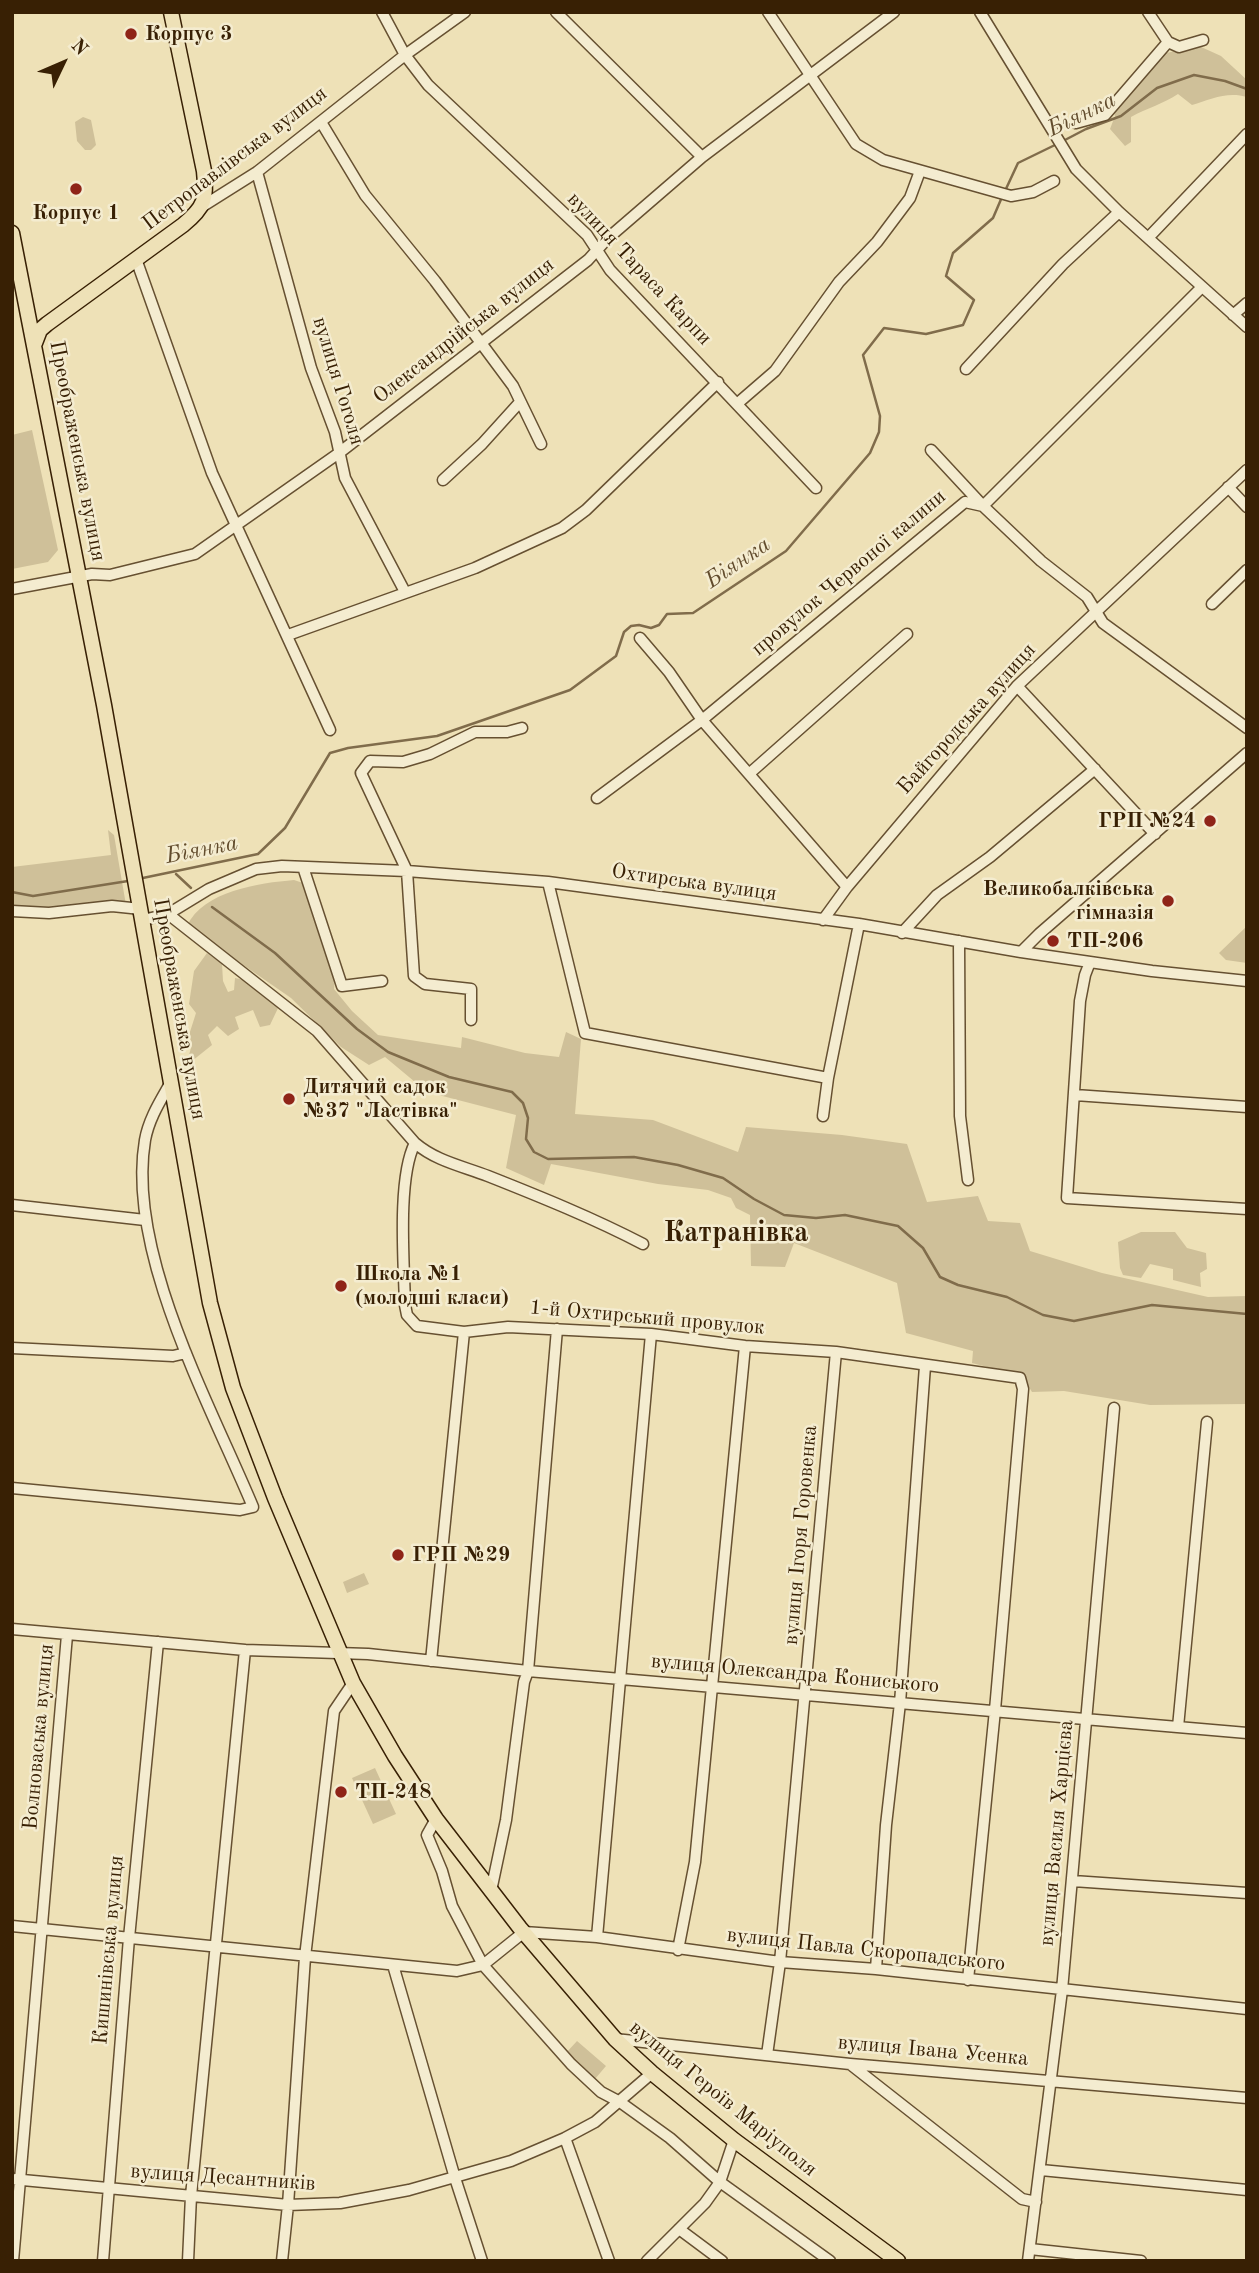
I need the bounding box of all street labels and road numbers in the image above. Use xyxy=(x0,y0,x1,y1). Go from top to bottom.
street label: Петропавлівська вулиця xyxy=(138,81,332,237)
street label: вулиця Тараса Карпи xyxy=(561,187,717,351)
street label: Олександрійська вулиця xyxy=(368,252,560,410)
street label: вулиця Гоголя xyxy=(307,314,369,448)
street label: Преображенська вулиця xyxy=(43,338,111,564)
street label: провулок Червоної калини xyxy=(747,484,951,662)
street label: Байгородська вулиця xyxy=(892,638,1042,800)
street label: Охтирська вулиця xyxy=(610,859,778,907)
street label: Преображенська вулиця xyxy=(147,896,211,1122)
street label: 1-й Охтирський провулок xyxy=(528,1295,766,1341)
street label: вулиця Ігоря Горовенка xyxy=(779,1424,823,1646)
street label: Волноваська вулиця xyxy=(18,1643,60,1831)
street label: вулиця Олександра Кониського xyxy=(650,1649,940,1699)
street label: вулиця Василя Харцієва xyxy=(1035,1719,1079,1947)
street label: Кишинівська вулиця xyxy=(88,1854,130,2046)
street label: вулиця Павла Скоропадського xyxy=(726,1923,1006,1977)
street label: вулиця Героїв Маріуполя xyxy=(624,2015,822,2183)
street label: вулиця Івана Усенка xyxy=(837,2030,1029,2072)
street label: вулиця Десантників xyxy=(130,2159,316,2197)

